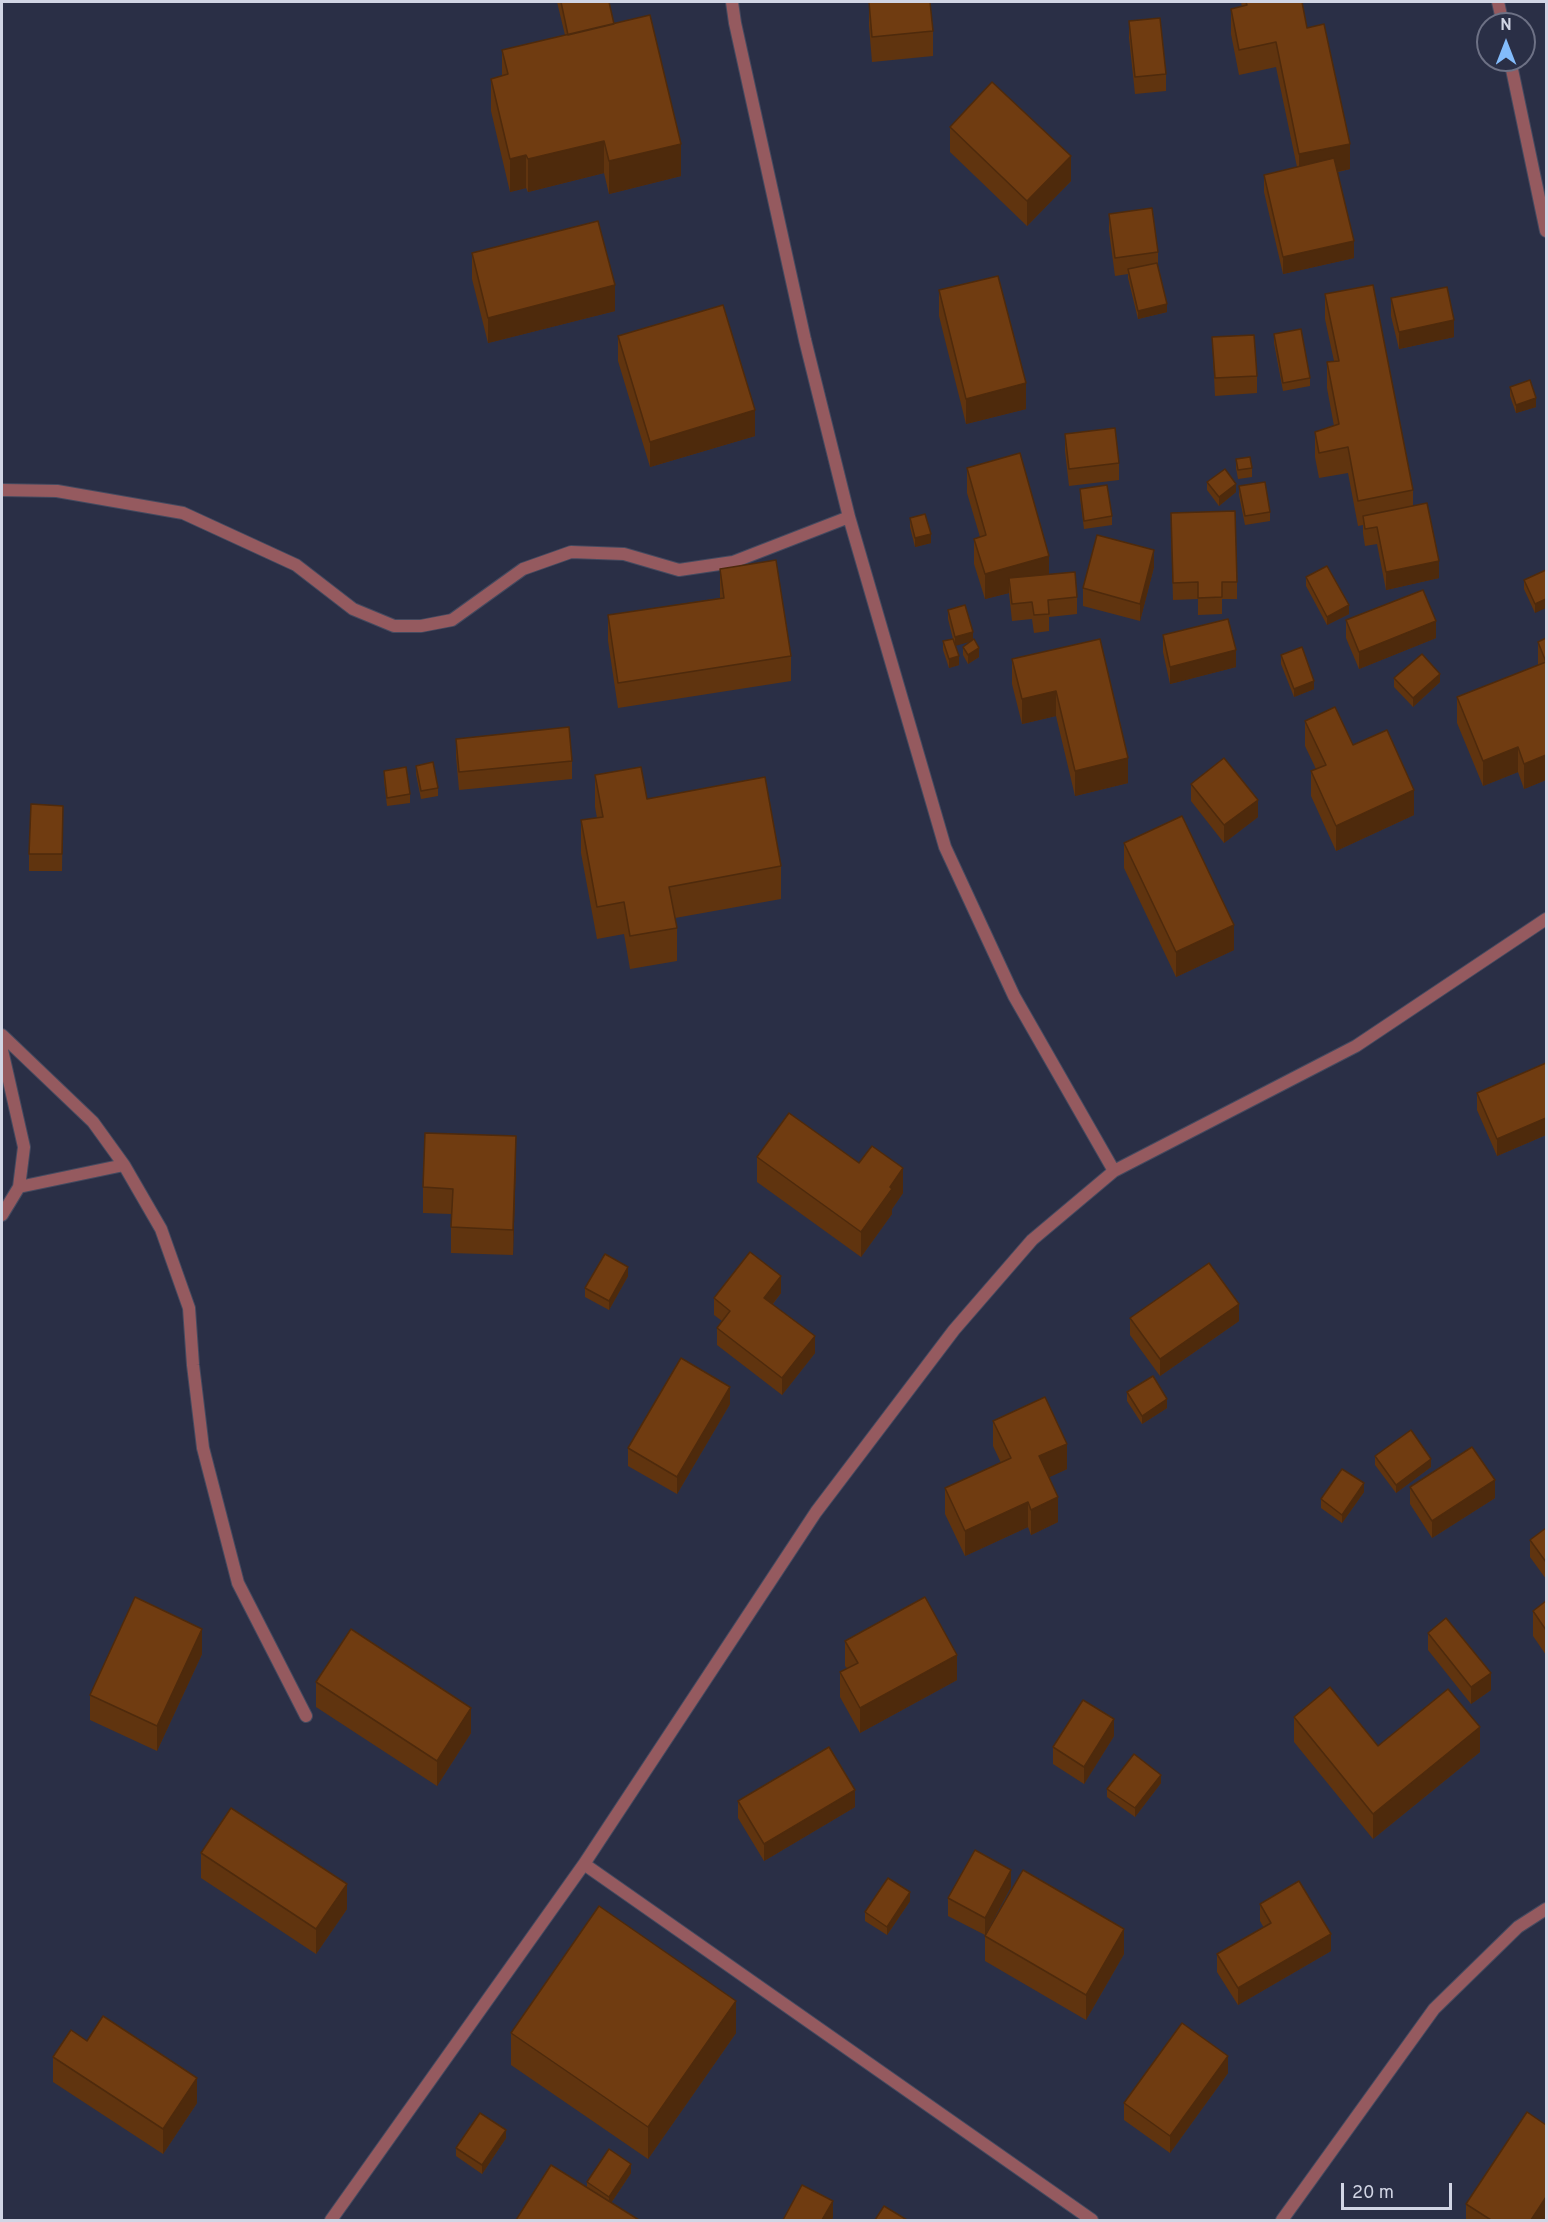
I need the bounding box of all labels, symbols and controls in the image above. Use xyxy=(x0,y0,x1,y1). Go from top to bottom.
north arrow xyxy=(1476,12,1536,72)
text: N xyxy=(1500,16,1512,36)
scale bar xyxy=(1344,2171,1455,2209)
text: 20 m xyxy=(1352,2182,1394,2205)

